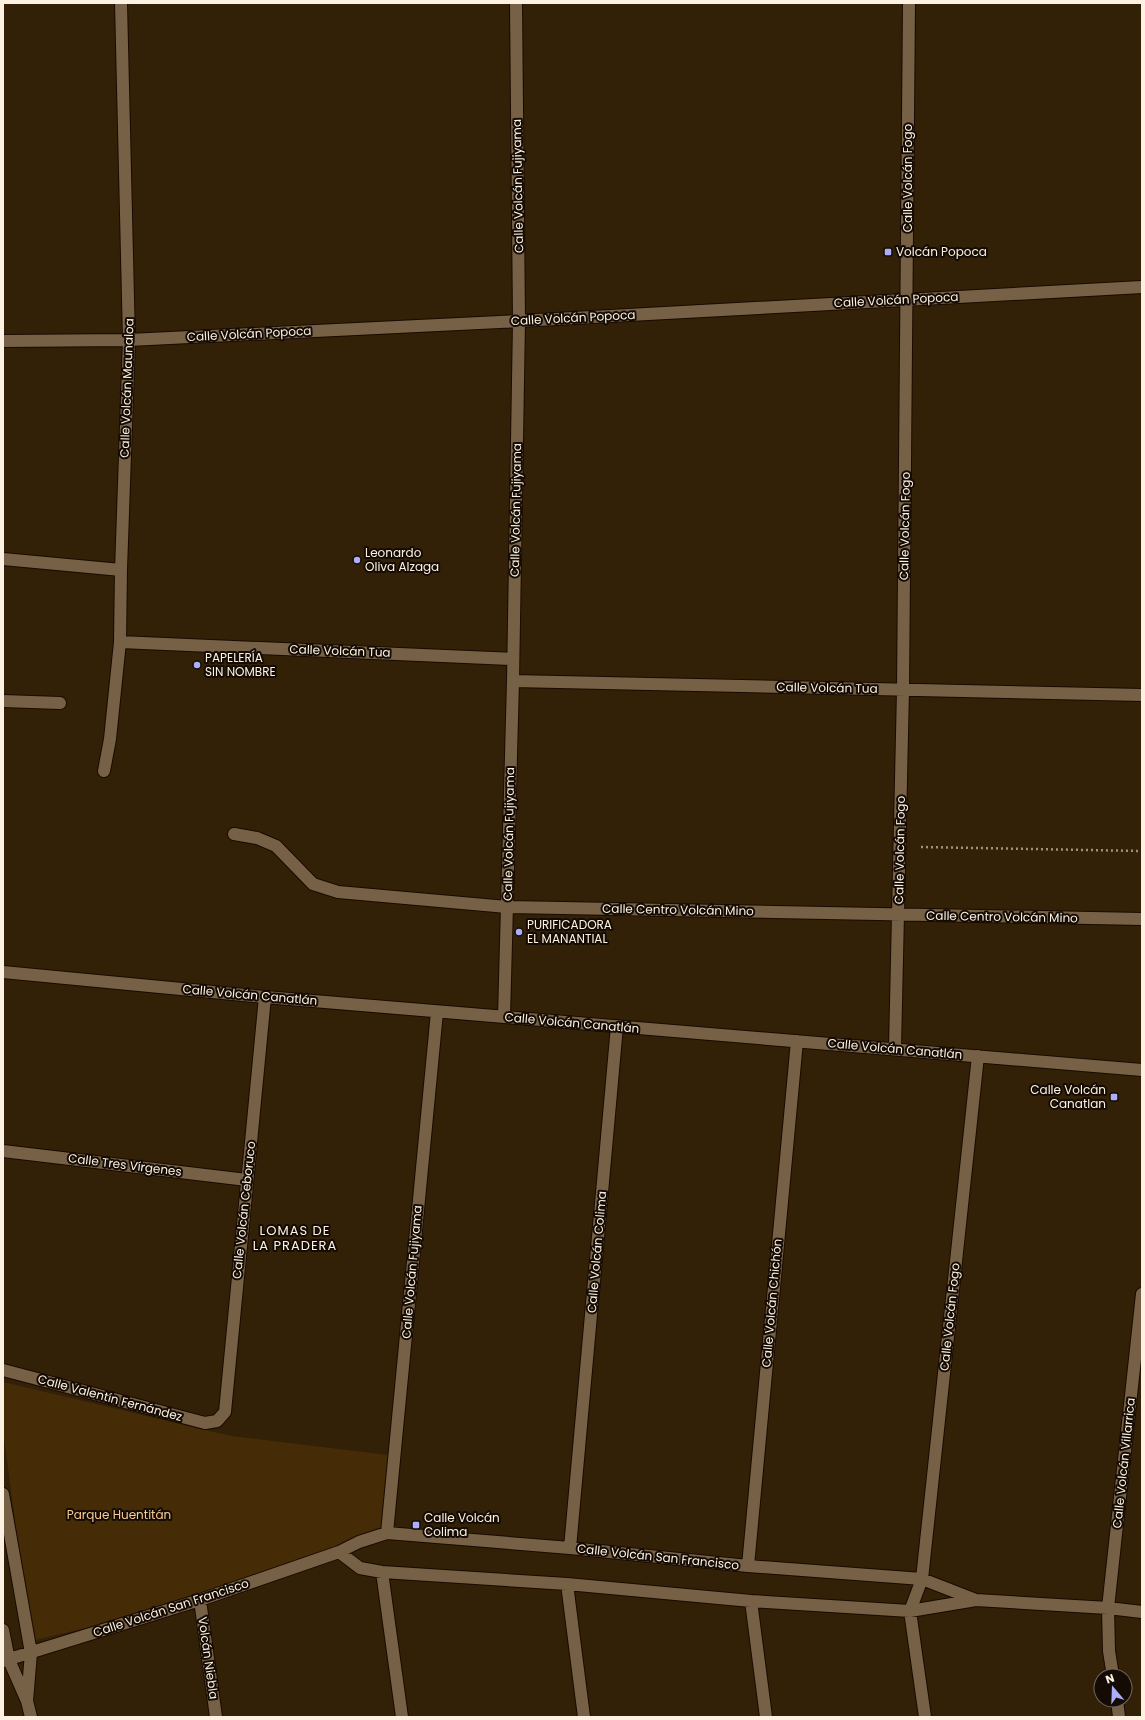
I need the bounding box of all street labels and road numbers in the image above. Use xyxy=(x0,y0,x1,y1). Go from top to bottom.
street label: Calle Volcán Fujiyama xyxy=(508,119,527,253)
street label: Calle Volcán Fogo xyxy=(899,123,916,232)
street label: Calle Volcán Popoca xyxy=(833,288,959,311)
street label: Calle Volcán Popoca xyxy=(510,306,636,329)
street label: Calle Volcán Maunaloa xyxy=(116,318,137,458)
street label: Calle Volcán Popoca xyxy=(186,322,312,345)
street label: Calle Volcán Fujiyama xyxy=(506,443,525,577)
street label: Calle Volcán Fogo xyxy=(895,471,914,580)
street label: Calle Volcán Tua xyxy=(289,640,391,661)
street label: Calle Volcán Tua xyxy=(776,678,878,697)
street label: Calle Volcán Fujiyama xyxy=(499,767,518,901)
street label: Calle Volcán Fogo xyxy=(890,795,909,904)
street label: Calle Centro Volcán Mino xyxy=(602,900,754,919)
street label: Calle Centro Volcán Mino xyxy=(926,907,1078,926)
street label: Calle Volcán Canatlán xyxy=(182,980,318,1009)
street label: Calle Volcán Canatlán xyxy=(504,1008,640,1037)
street label: Calle Volcán Canatlán xyxy=(827,1034,963,1063)
street label: Calle Volcán Ceboruco xyxy=(228,1140,259,1280)
street label: Calle Tres Vírgenes xyxy=(67,1149,183,1180)
street label: Calle Volcán Colima xyxy=(583,1190,610,1314)
street label: Calle Volcán Fujiyama xyxy=(397,1204,426,1339)
street label: Calle Volcán Chichón xyxy=(757,1238,786,1368)
street label: Calle Volcán Fogo xyxy=(935,1262,964,1372)
street label: Calle Valentín Fernández xyxy=(36,1370,184,1425)
street label: Calle Volcán Villarrica xyxy=(1108,1397,1139,1529)
street label: Calle Volcán San Francisco xyxy=(576,1540,740,1573)
street label: Calle Volcán San Francisco xyxy=(91,1574,251,1641)
street label: Volcán Niebla xyxy=(194,1616,223,1700)

